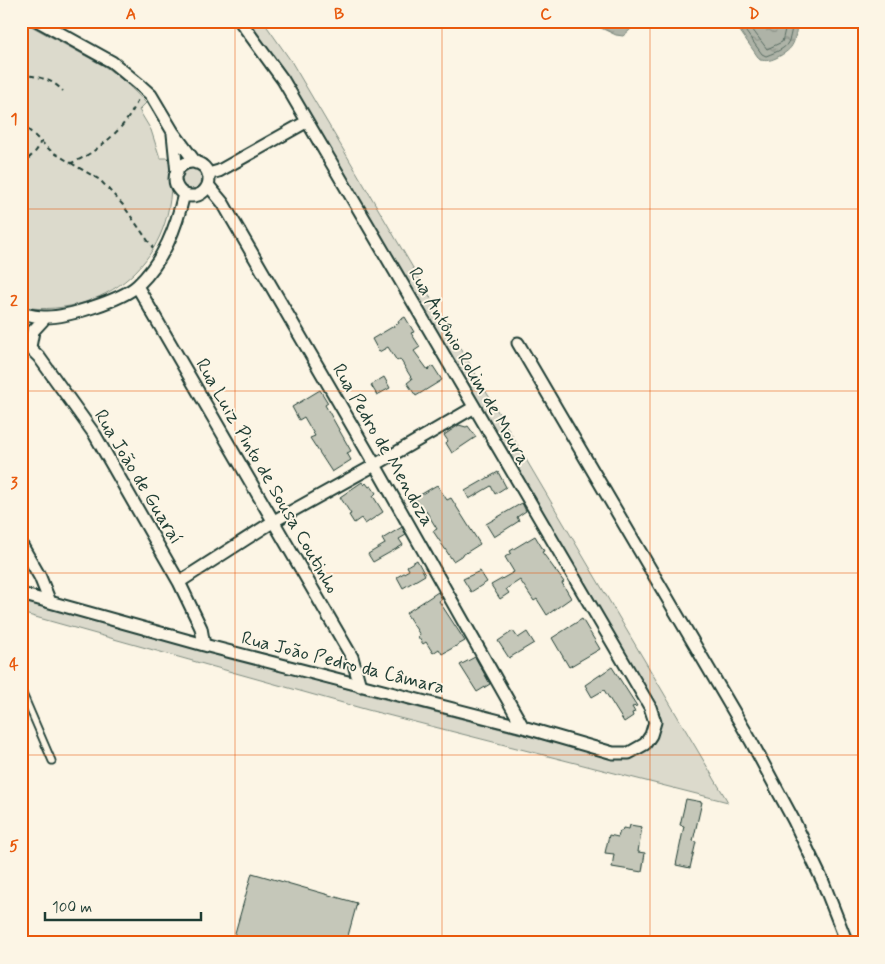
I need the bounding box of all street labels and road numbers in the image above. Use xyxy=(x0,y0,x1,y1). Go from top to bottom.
street label: Rua Antônio Rolim de Moura xyxy=(402,263,536,469)
street label: Rua Luiz Pinto de Sousa Coutinho xyxy=(189,354,345,598)
street label: Rua Pedro de Mendoza xyxy=(326,359,440,531)
street label: Rua João de Guaraí xyxy=(88,405,188,549)
street label: Rua João Pedro da Câmara xyxy=(239,626,447,700)

